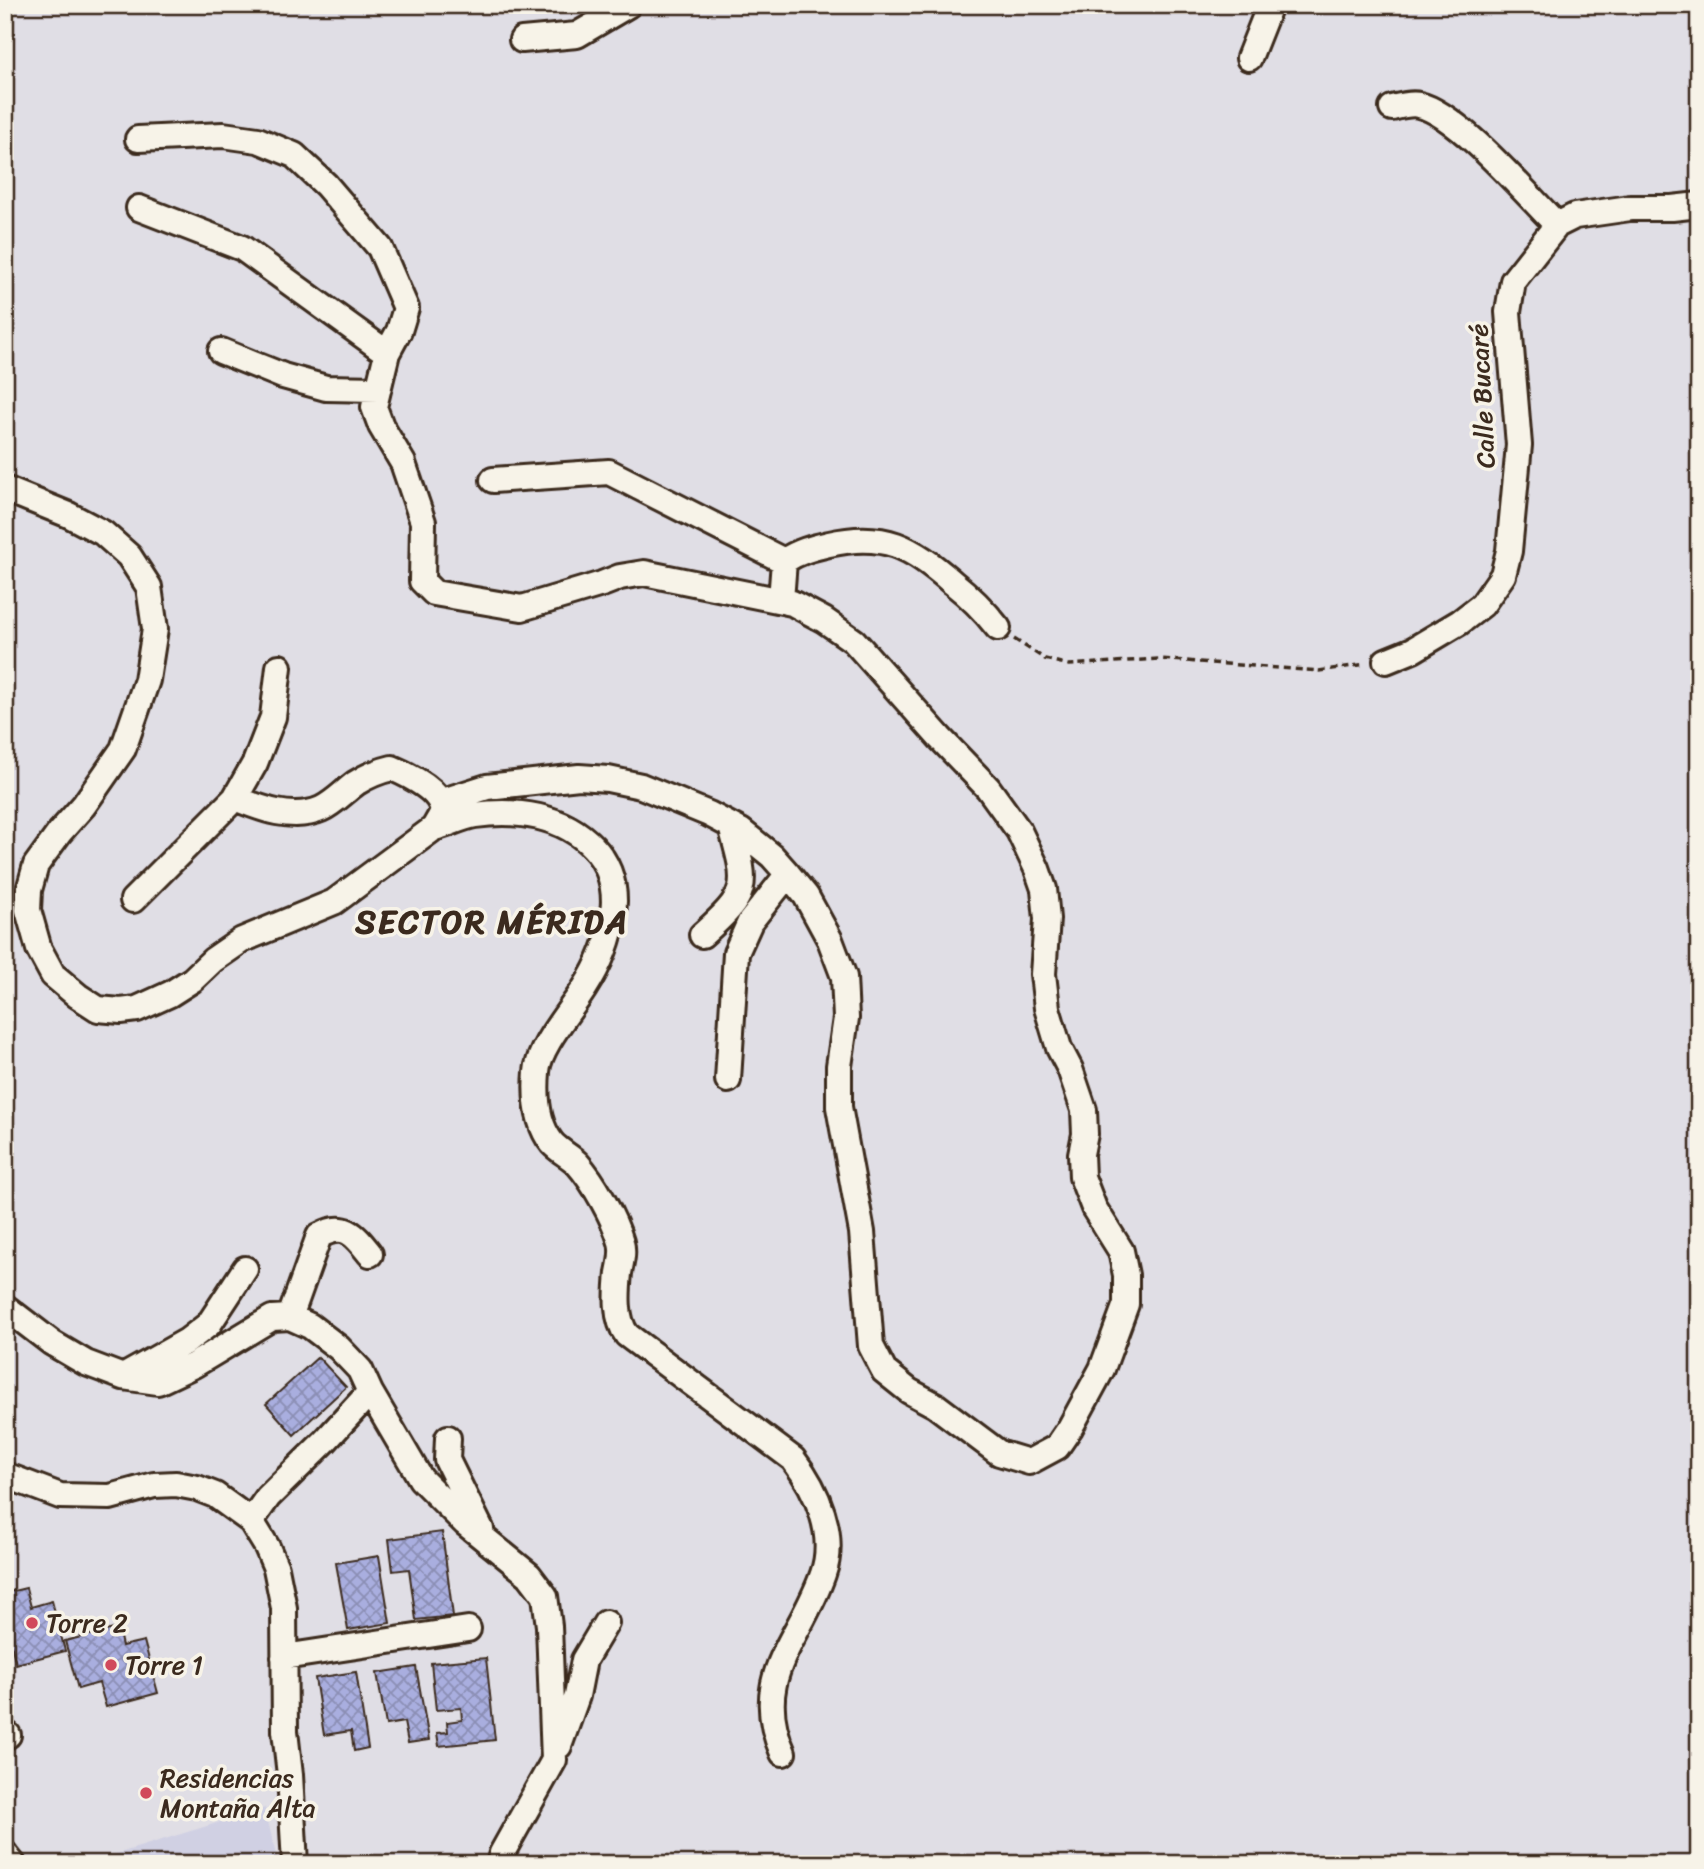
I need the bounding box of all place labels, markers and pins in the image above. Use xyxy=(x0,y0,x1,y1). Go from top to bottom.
place label: Torre 2 xyxy=(46,1600,128,1646)
marker: Torre 2 xyxy=(24,1615,40,1631)
place label: Torre 1 xyxy=(125,1642,203,1688)
marker: Torre 1 xyxy=(103,1657,119,1673)
place label: Residencias Montaña Alta xyxy=(160,1755,316,1831)
marker: Residencias Montaña Alta xyxy=(138,1785,154,1801)

